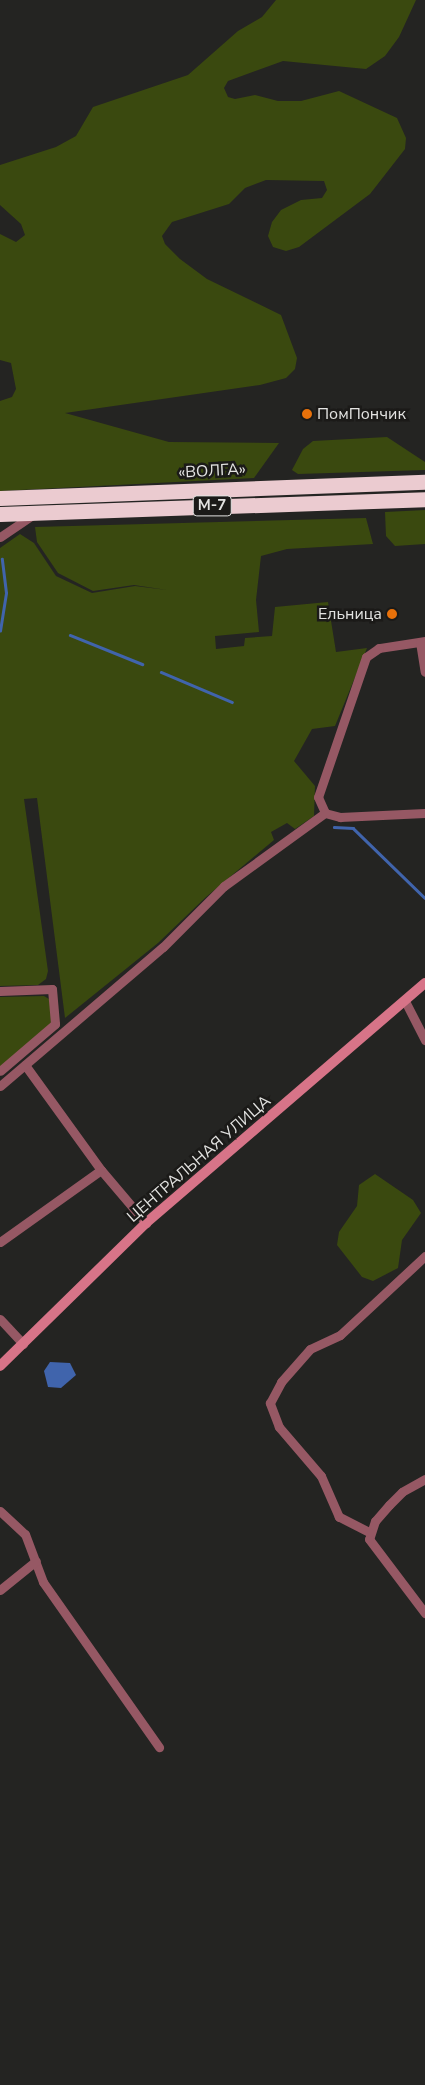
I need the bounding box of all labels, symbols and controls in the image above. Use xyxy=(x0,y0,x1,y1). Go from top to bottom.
place label: ПомПончик xyxy=(317,404,406,424)
marker: ПомПончик xyxy=(301,408,313,420)
street label: «ВОЛГА» xyxy=(178,460,246,482)
road number: М-7 xyxy=(192,494,232,518)
place label: Ельница xyxy=(318,604,382,624)
marker: Ельница xyxy=(386,608,398,620)
street label: ЦЕНТРАЛЬНАЯ УЛИЦА xyxy=(123,1091,275,1227)

